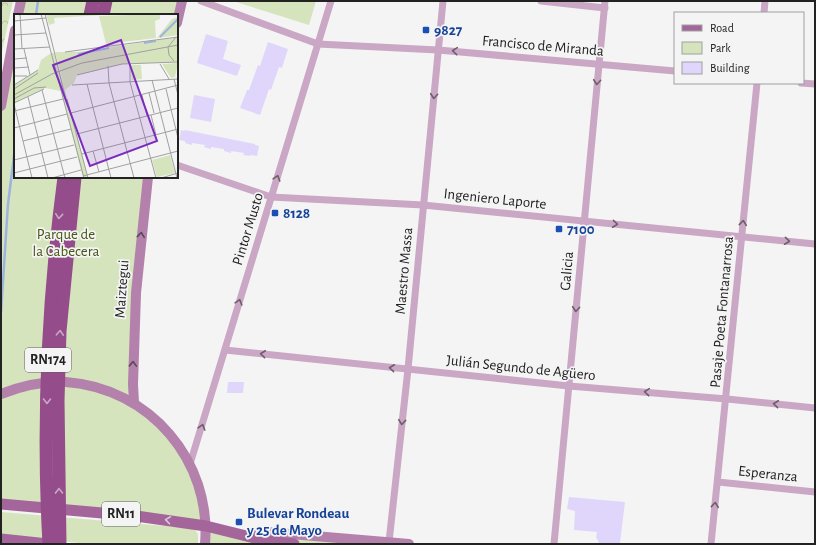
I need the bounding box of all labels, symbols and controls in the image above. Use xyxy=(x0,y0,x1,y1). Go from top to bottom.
legend xyxy=(674,12,804,84)
inset map xyxy=(14,14,178,178)
text: Road xyxy=(710,22,734,34)
place label: 9827 xyxy=(434,23,463,38)
marker: 9827 xyxy=(421,25,431,35)
street label: Francisco de Miranda xyxy=(481,33,605,59)
text: Park xyxy=(710,42,731,54)
one-way arrow xyxy=(452,47,458,56)
text: Building xyxy=(710,62,750,74)
one-way arrow xyxy=(593,79,602,85)
one-way arrow xyxy=(429,93,438,99)
one-way arrow xyxy=(272,175,281,182)
street label: Ingeniero Laporte xyxy=(443,186,547,212)
street label: Pintor Musto xyxy=(230,191,266,267)
place label: 8128 xyxy=(283,206,310,221)
marker: 8128 xyxy=(270,208,280,218)
one-way arrow xyxy=(55,213,64,219)
one-way arrow xyxy=(612,219,618,228)
one-way arrow xyxy=(739,220,748,226)
place label: 7100 xyxy=(567,222,595,237)
marker: 7100 xyxy=(554,224,564,234)
park label: Parque de la Cabecera xyxy=(33,227,99,259)
street label: Maestro Massa xyxy=(393,227,415,315)
one-way arrow xyxy=(136,232,145,238)
street label: Pasaje Poeta Fontanarrosa xyxy=(708,235,736,389)
one-way arrow xyxy=(784,236,790,245)
street label: Galicia xyxy=(558,251,576,291)
street label: Maiztegui xyxy=(112,259,132,319)
one-way arrow xyxy=(234,299,243,306)
one-way arrow xyxy=(572,306,581,312)
one-way arrow xyxy=(56,330,65,336)
road number: RN174 xyxy=(25,348,71,372)
one-way arrow xyxy=(260,350,266,359)
street label: Julián Segundo de Agüero xyxy=(446,353,596,383)
one-way arrow xyxy=(129,361,137,367)
one-way arrow xyxy=(389,364,395,373)
one-way arrow xyxy=(644,388,650,397)
one-way arrow xyxy=(43,398,51,404)
one-way arrow xyxy=(773,400,779,409)
one-way arrow xyxy=(398,419,407,425)
one-way arrow xyxy=(197,423,206,430)
street label: Esperanza xyxy=(738,463,799,485)
one-way arrow xyxy=(55,488,63,494)
road number: RN11 xyxy=(102,502,140,526)
one-way arrow xyxy=(711,502,720,508)
place label: Bulevar Rondeau y 25 de Mayo xyxy=(246,506,349,538)
one-way arrow xyxy=(165,516,171,525)
marker: Bulevar Rondeau y 25 de Mayo xyxy=(234,517,244,527)

